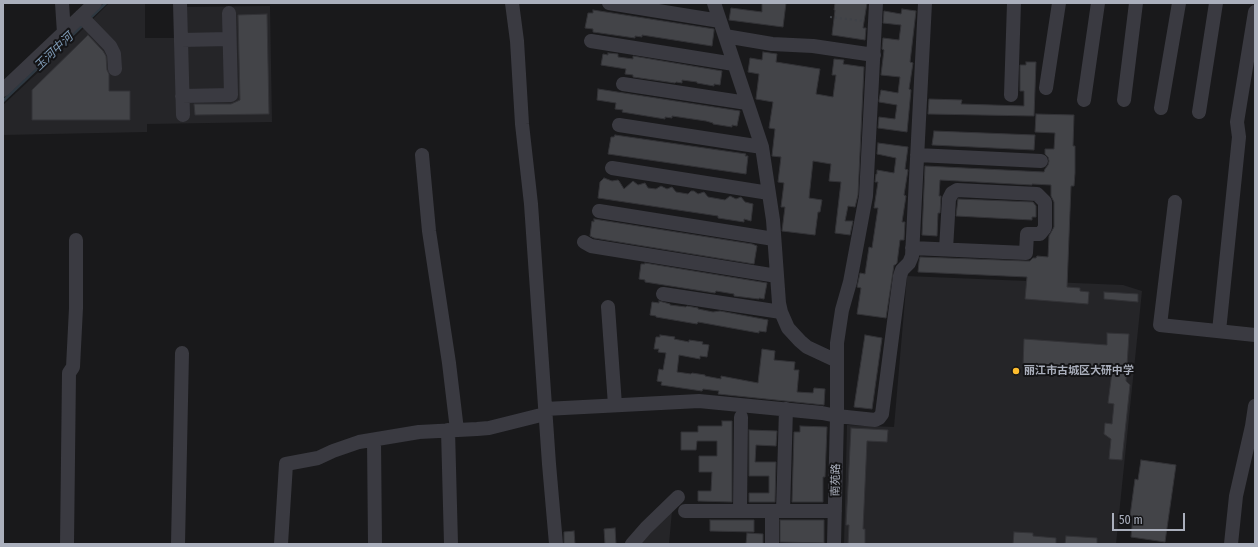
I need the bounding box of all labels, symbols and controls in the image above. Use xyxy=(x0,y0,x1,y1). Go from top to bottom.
water label: 玉河中河 xyxy=(32,30,76,74)
place label: 丽江市古城区大研中学 xyxy=(1024,364,1134,378)
marker: 丽江市古城区大研中学 xyxy=(1011,366,1021,376)
street label: 南苑路 xyxy=(829,463,843,497)
scale bar xyxy=(1114,505,1187,531)
text: 50 m xyxy=(1119,513,1143,527)

